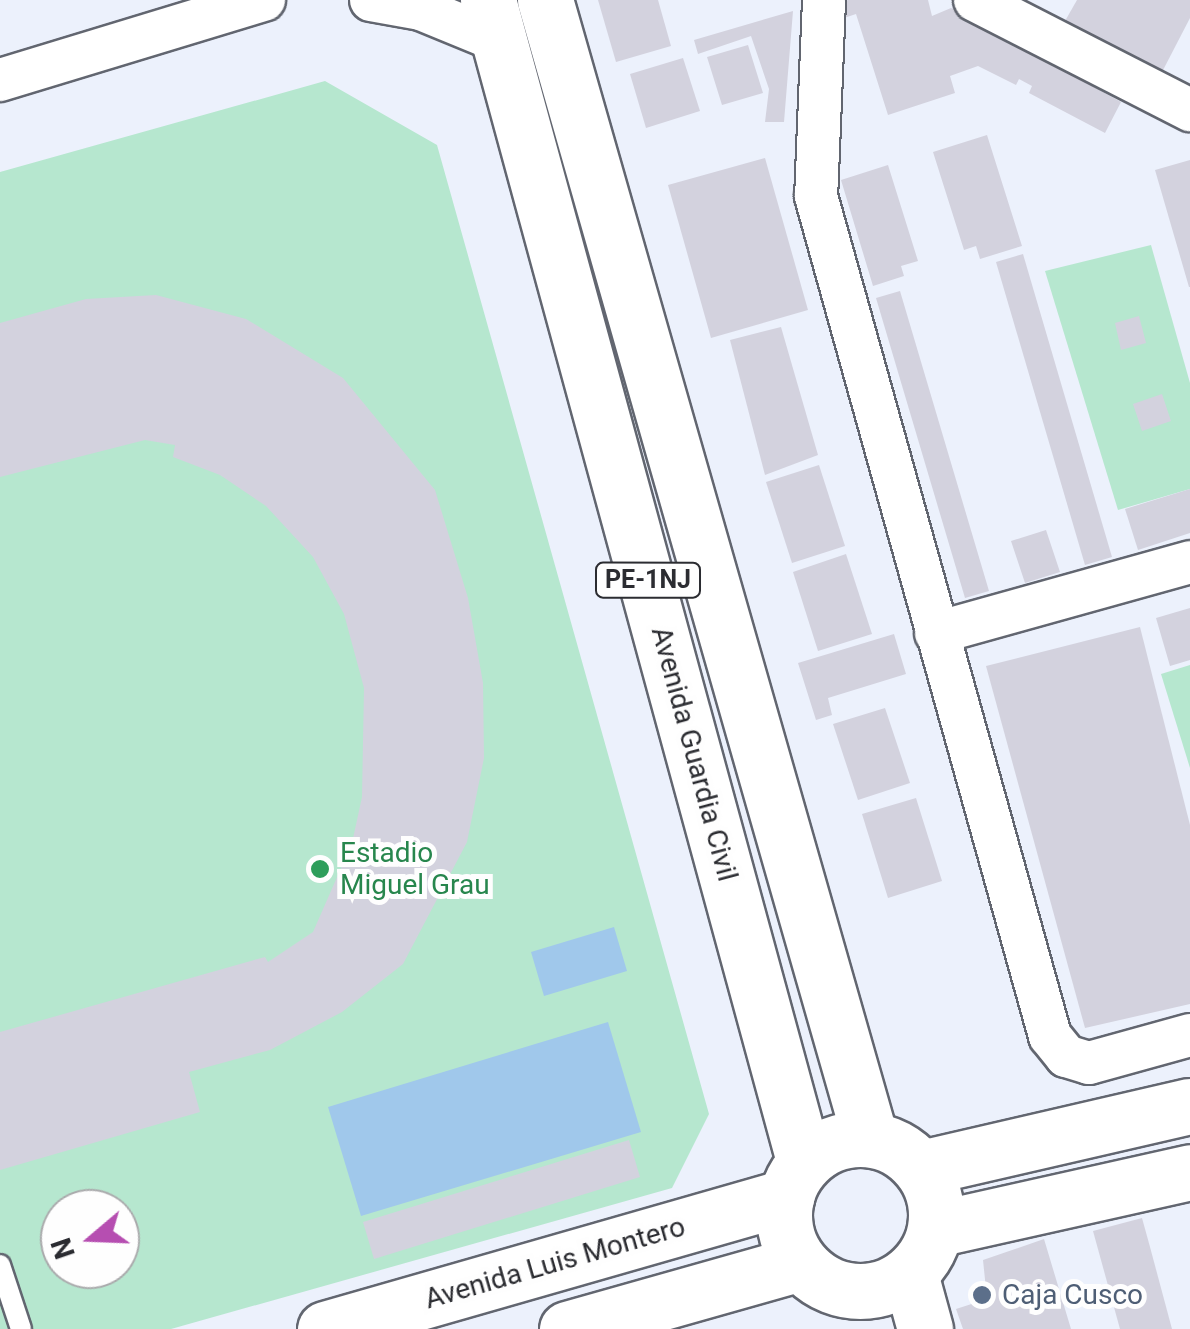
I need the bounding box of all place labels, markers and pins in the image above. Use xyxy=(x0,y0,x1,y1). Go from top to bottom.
place label: Estadio Miguel Grau xyxy=(340,836,490,902)
marker: Estadio Miguel Grau xyxy=(309,858,331,880)
place label: Caja Cusco xyxy=(1002,1278,1143,1312)
marker: Caja Cusco xyxy=(971,1284,993,1306)

